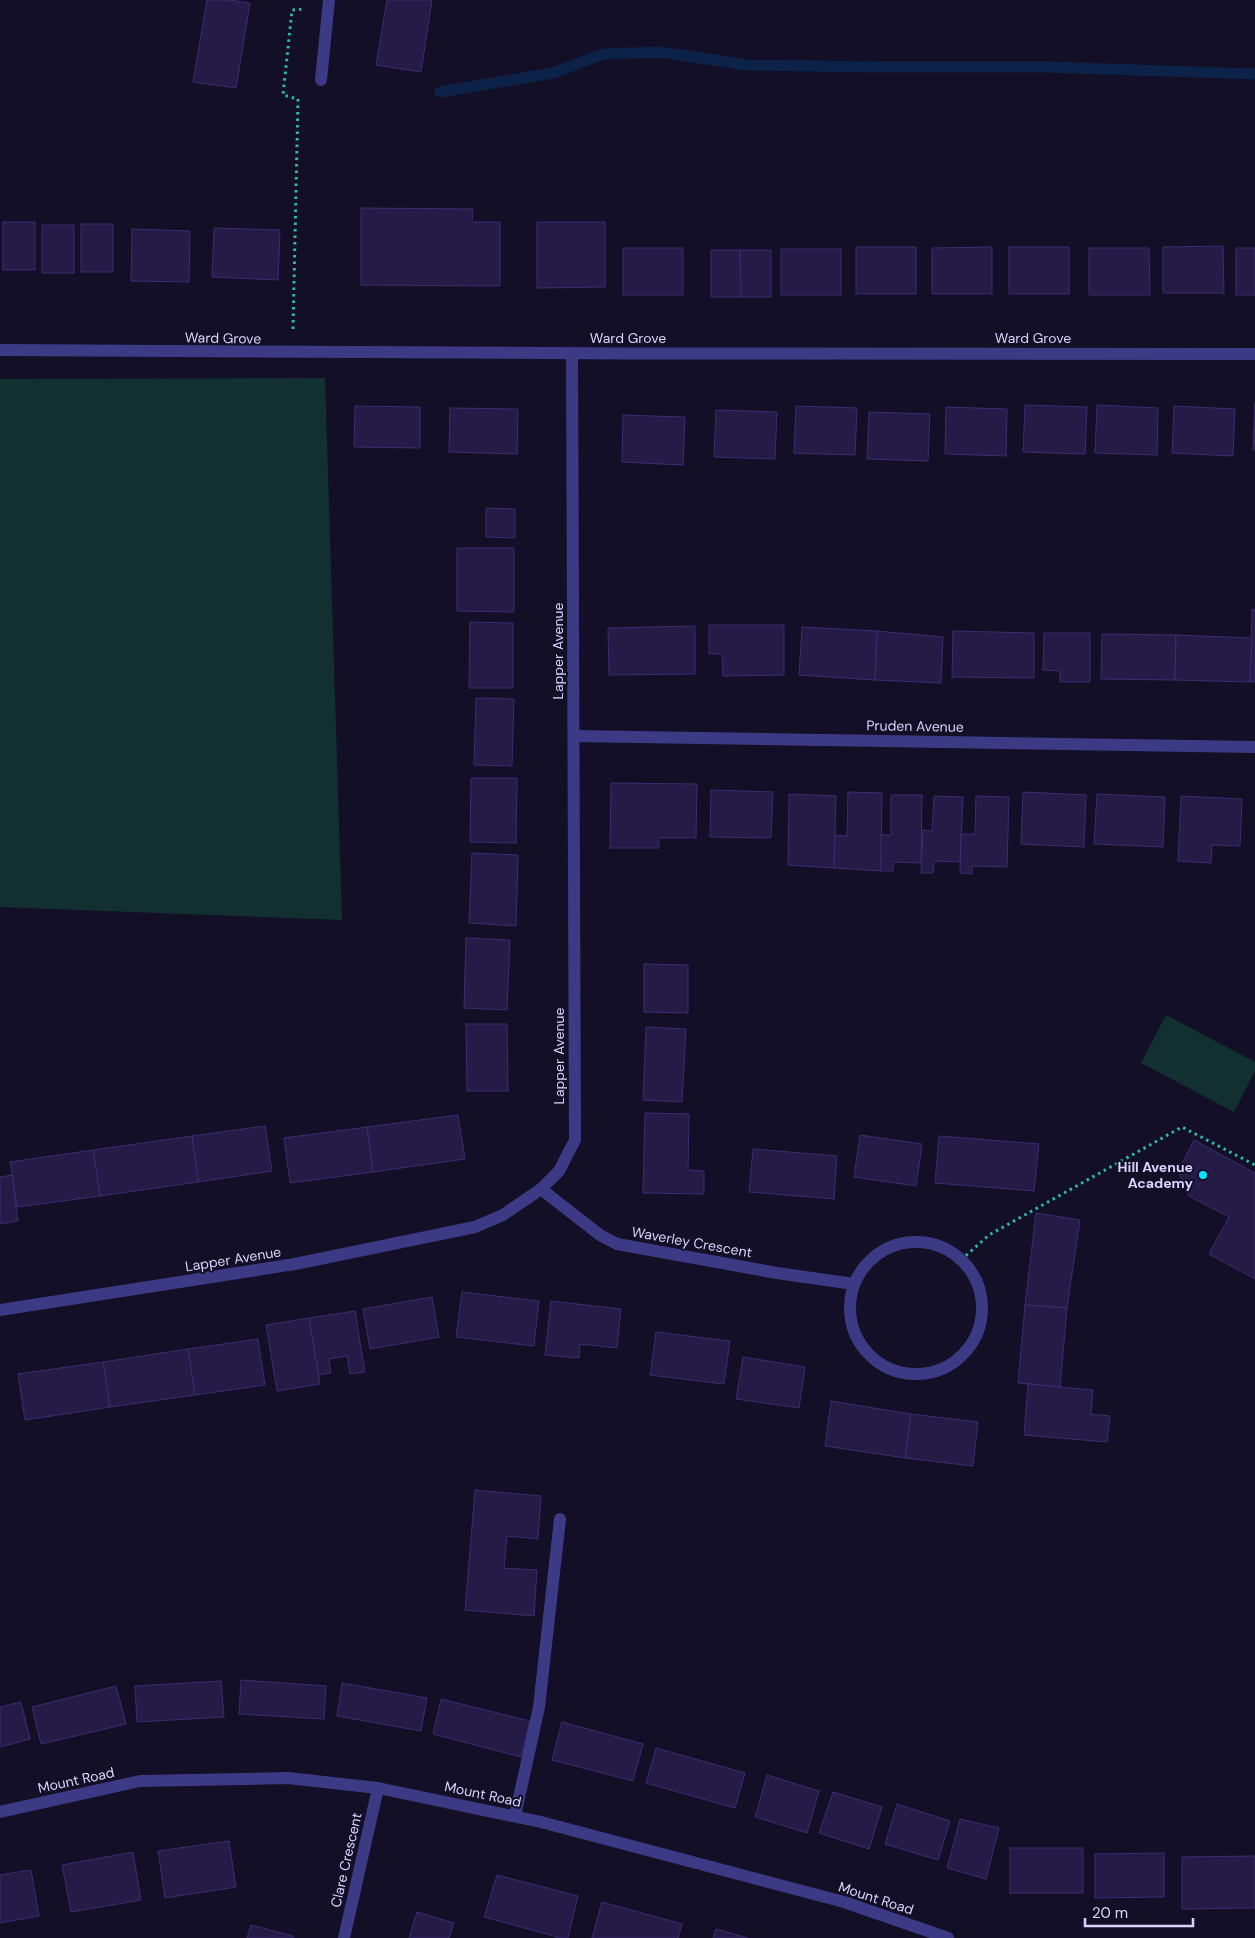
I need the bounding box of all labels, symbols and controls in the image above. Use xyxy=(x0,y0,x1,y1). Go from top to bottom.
street label: Ward Grove xyxy=(185,328,261,348)
street label: Ward Grove xyxy=(590,329,666,347)
street label: Ward Grove xyxy=(995,329,1071,347)
street label: Lapper Avenue xyxy=(549,602,567,699)
street label: Pruden Avenue xyxy=(866,716,964,736)
street label: Lapper Avenue xyxy=(550,1007,568,1104)
place label: Hill Avenue Academy xyxy=(1118,1158,1194,1192)
marker: Hill Avenue Academy xyxy=(1197,1169,1209,1181)
street label: Waverley Crescent xyxy=(630,1223,754,1261)
street label: Lapper Avenue xyxy=(184,1243,282,1275)
street label: Mount Road xyxy=(36,1763,116,1797)
street label: Mount Road xyxy=(443,1777,523,1811)
street label: Clare Crescent xyxy=(326,1811,366,1909)
street label: Mount Road xyxy=(836,1877,916,1919)
scale bar xyxy=(1085,1896,1192,1928)
text: 20 m xyxy=(1092,1903,1128,1923)

